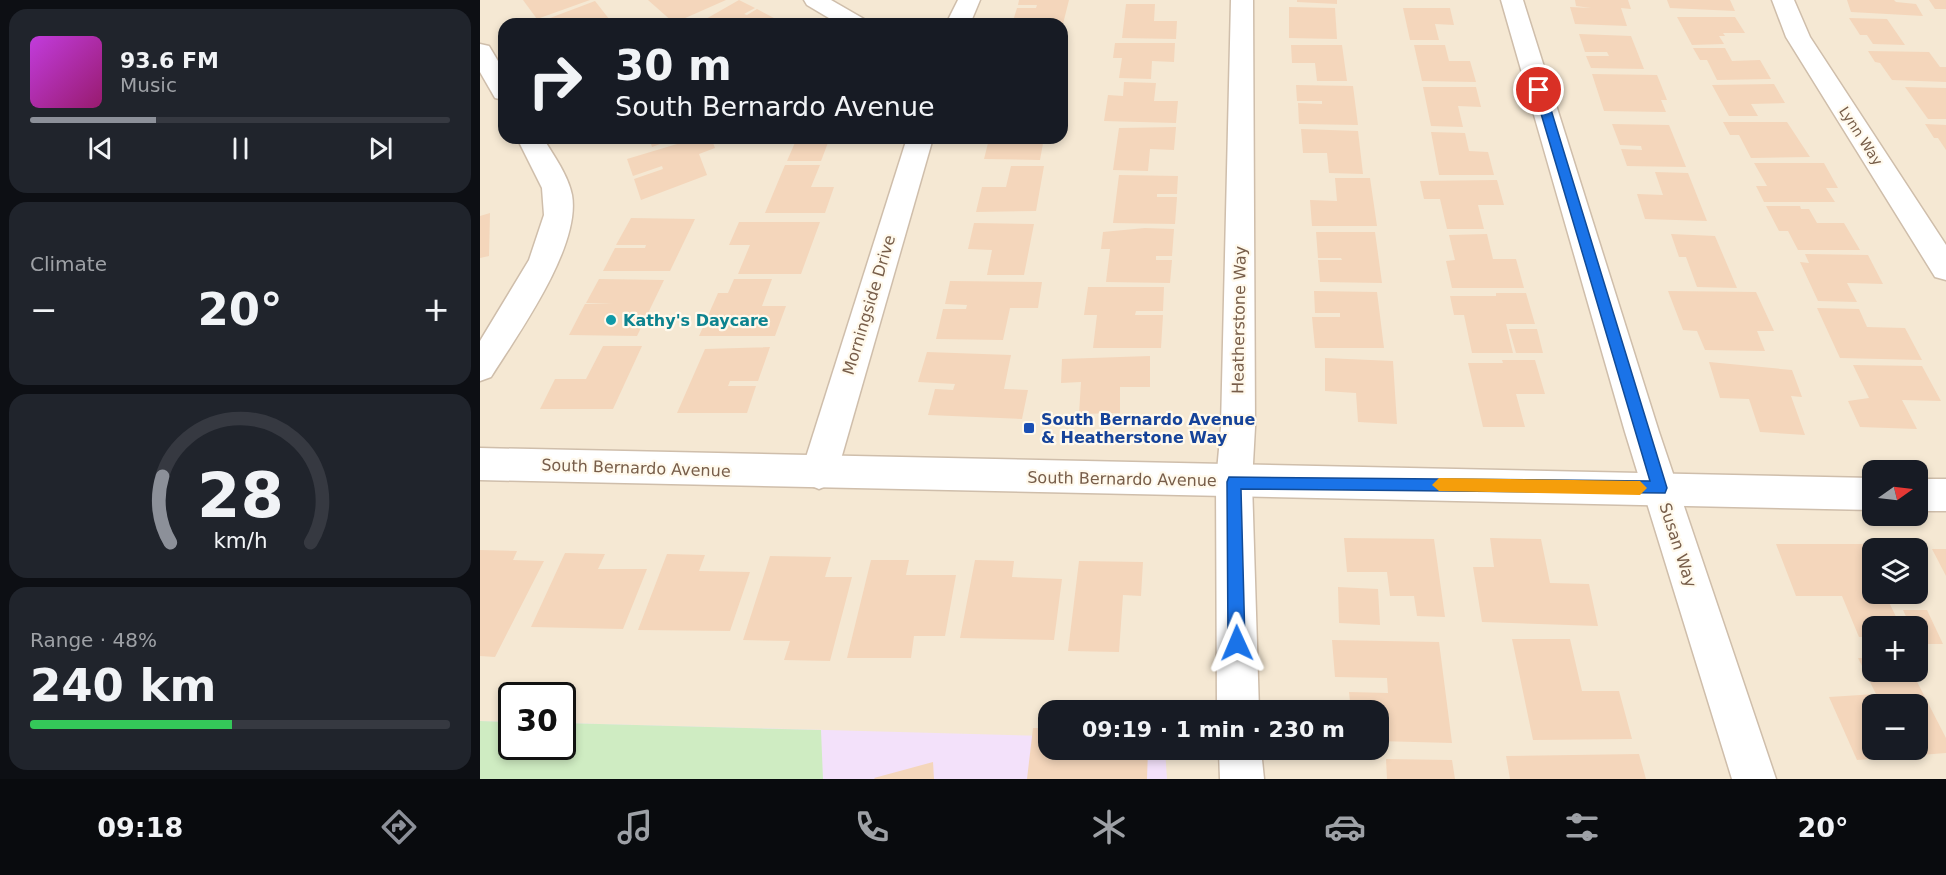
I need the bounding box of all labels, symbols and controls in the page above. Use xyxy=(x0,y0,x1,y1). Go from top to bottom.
text: 30 m xyxy=(615,41,732,90)
icon: right xyxy=(516,42,594,120)
text: 93.6 FM xyxy=(120,48,219,73)
pin xyxy=(1513,64,1564,115)
text: Music xyxy=(120,73,177,97)
icon: arrive xyxy=(1522,73,1555,106)
text: South Bernardo Avenue xyxy=(615,91,935,122)
street label: Lynn Way xyxy=(1836,104,1886,168)
icon: previous xyxy=(84,132,117,165)
icon: pause xyxy=(224,132,257,165)
icon: next xyxy=(364,132,397,165)
street label: Morningside Drive xyxy=(839,233,899,377)
street label: Heatherstone Way xyxy=(1228,246,1250,394)
text: Climate xyxy=(30,252,107,276)
text: 20° xyxy=(197,283,283,336)
text: − xyxy=(30,290,58,329)
text: + xyxy=(422,290,450,329)
place label: Kathy's Daycare xyxy=(623,311,769,330)
marker: Kathy's Daycare xyxy=(604,313,618,327)
place label: South Bernardo Avenue & Heatherstone Way xyxy=(1041,410,1255,447)
marker: South Bernardo Avenue & Heatherstone Way xyxy=(1022,421,1036,435)
street label: South Bernardo Avenue xyxy=(541,455,731,481)
text: 28 xyxy=(197,459,283,532)
north arrow xyxy=(1862,460,1928,526)
map controls xyxy=(1862,460,1928,760)
street label: South Bernardo Avenue xyxy=(1027,468,1217,490)
street label: Susan Way xyxy=(1655,500,1701,590)
text: km/h xyxy=(213,528,267,553)
button: layers xyxy=(1862,538,1928,604)
position arrow xyxy=(1205,611,1269,675)
button: + xyxy=(1862,616,1928,682)
text: Range · 48% xyxy=(30,628,157,652)
text: 240 km xyxy=(30,659,216,712)
speed limit sign: 30 xyxy=(498,682,576,760)
button: − xyxy=(1862,694,1928,760)
text: 09:19 · 1 min · 230 m xyxy=(1082,717,1345,742)
icon: directions xyxy=(378,806,420,848)
icon: music xyxy=(614,806,656,848)
icon: phone xyxy=(851,806,893,848)
icon: climate xyxy=(1088,806,1130,848)
icon: car xyxy=(1324,806,1366,848)
icon: filters xyxy=(1561,806,1603,848)
text: 09:18 xyxy=(97,812,183,843)
text: 20° xyxy=(1798,812,1849,843)

